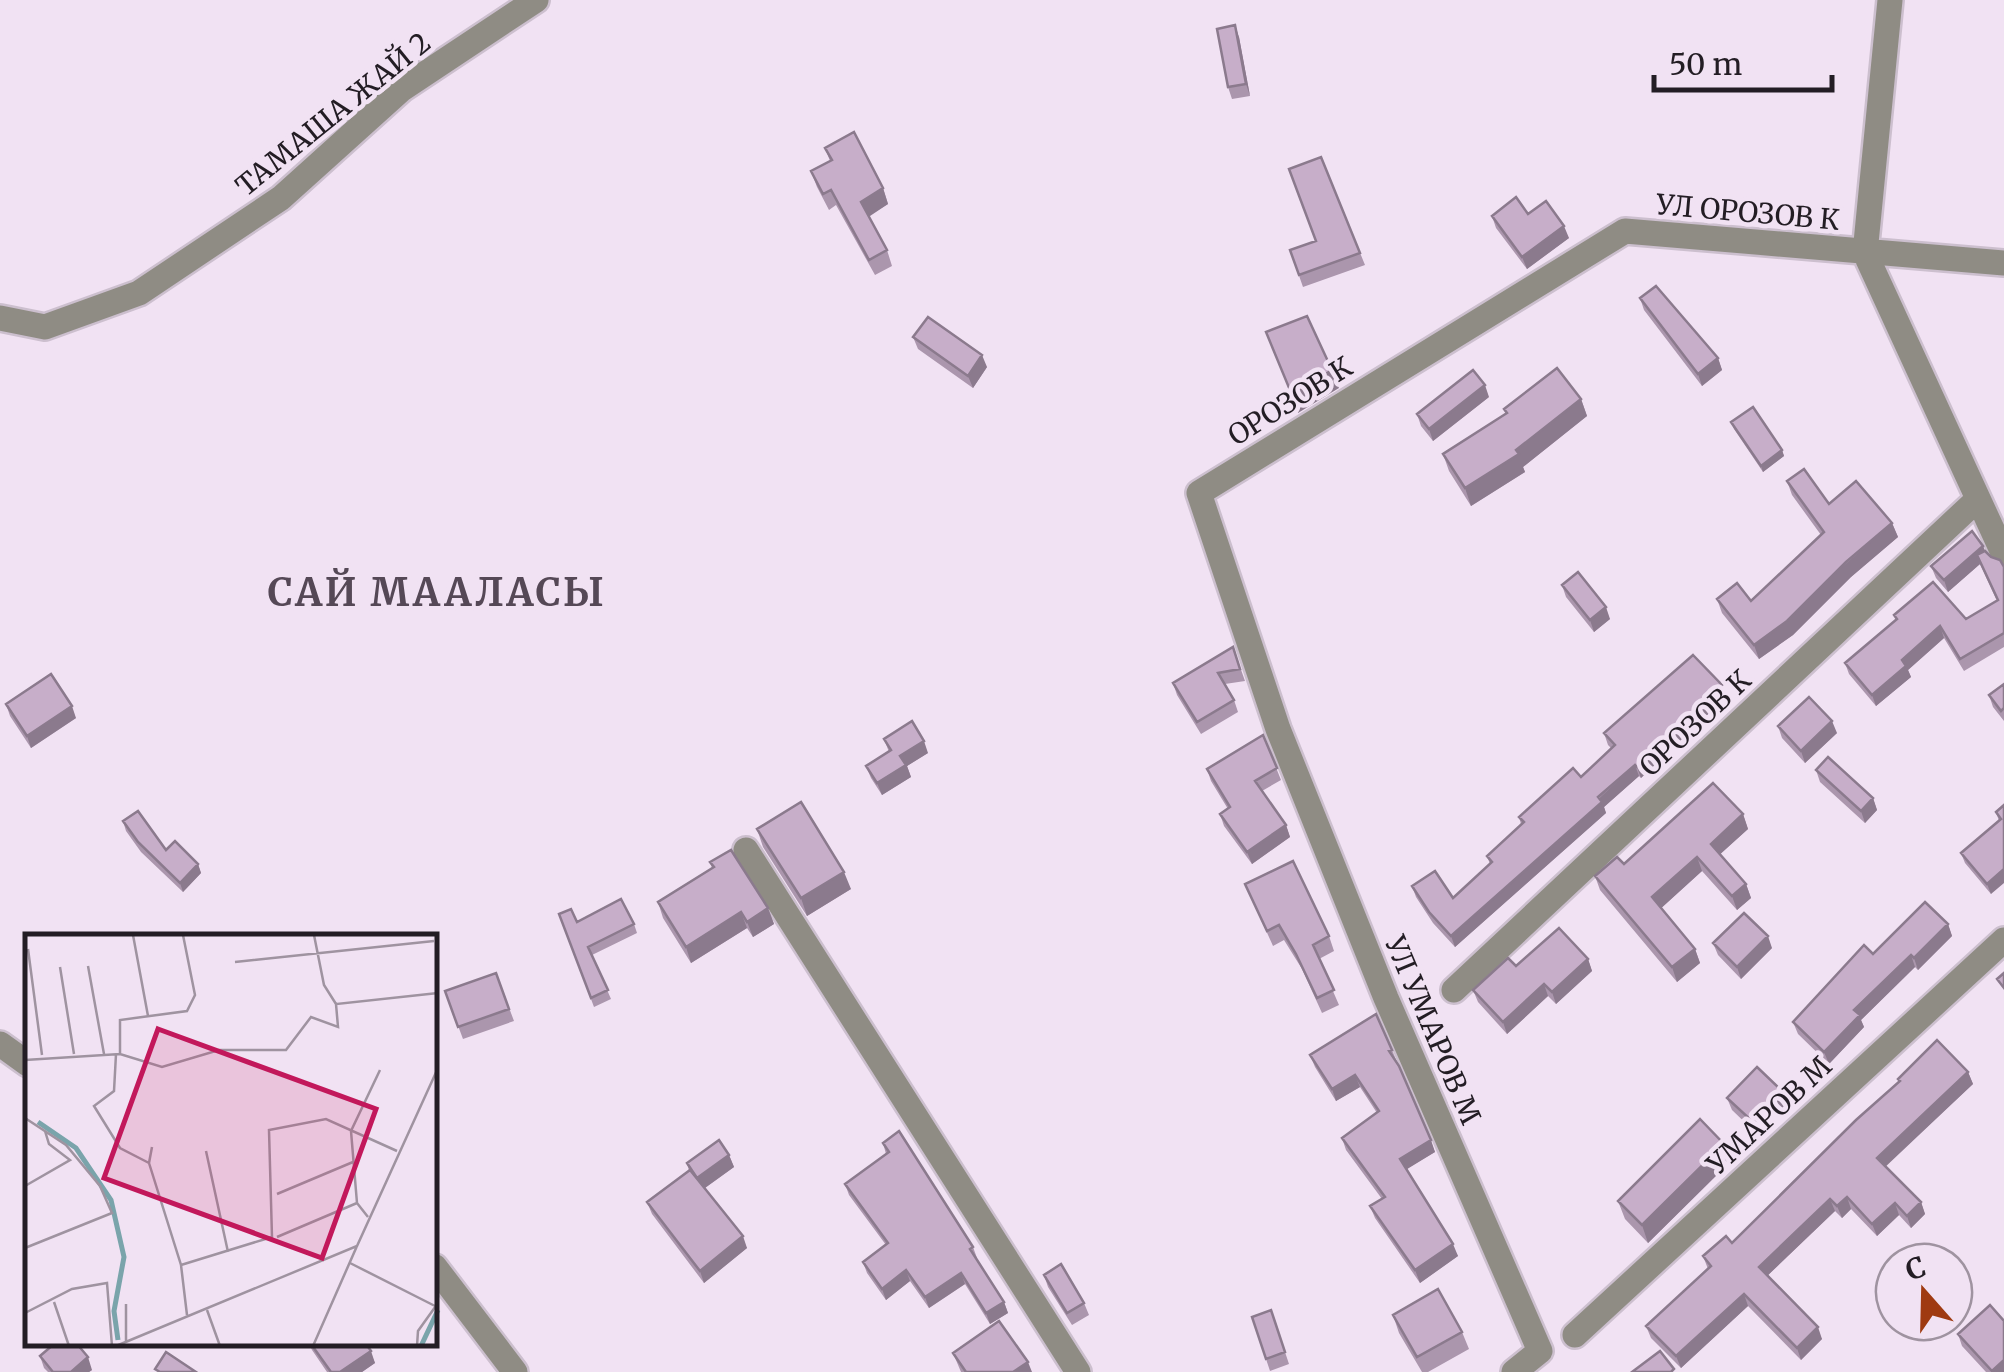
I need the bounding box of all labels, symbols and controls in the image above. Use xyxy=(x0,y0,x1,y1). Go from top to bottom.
street label: ТАМАША ЖАЙ 2 xyxy=(228,24,438,204)
scale bar xyxy=(1654,30,1832,92)
text: 50 m xyxy=(1669,45,1742,83)
street label: УЛ ОРОЗОВ К xyxy=(1654,186,1841,238)
street label: ОРОЗОВ К xyxy=(1221,349,1359,453)
district label: САЙ МААЛАСЫ xyxy=(268,568,606,616)
street label: ОРОЗОВ К xyxy=(1632,662,1758,784)
street label: УЛ УМАРОВ М xyxy=(1377,930,1489,1130)
inset map xyxy=(25,934,438,1347)
street label: УМАРОВ М xyxy=(1699,1048,1839,1182)
north arrow xyxy=(1874,1242,1974,1342)
text: С xyxy=(1901,1248,1930,1289)

